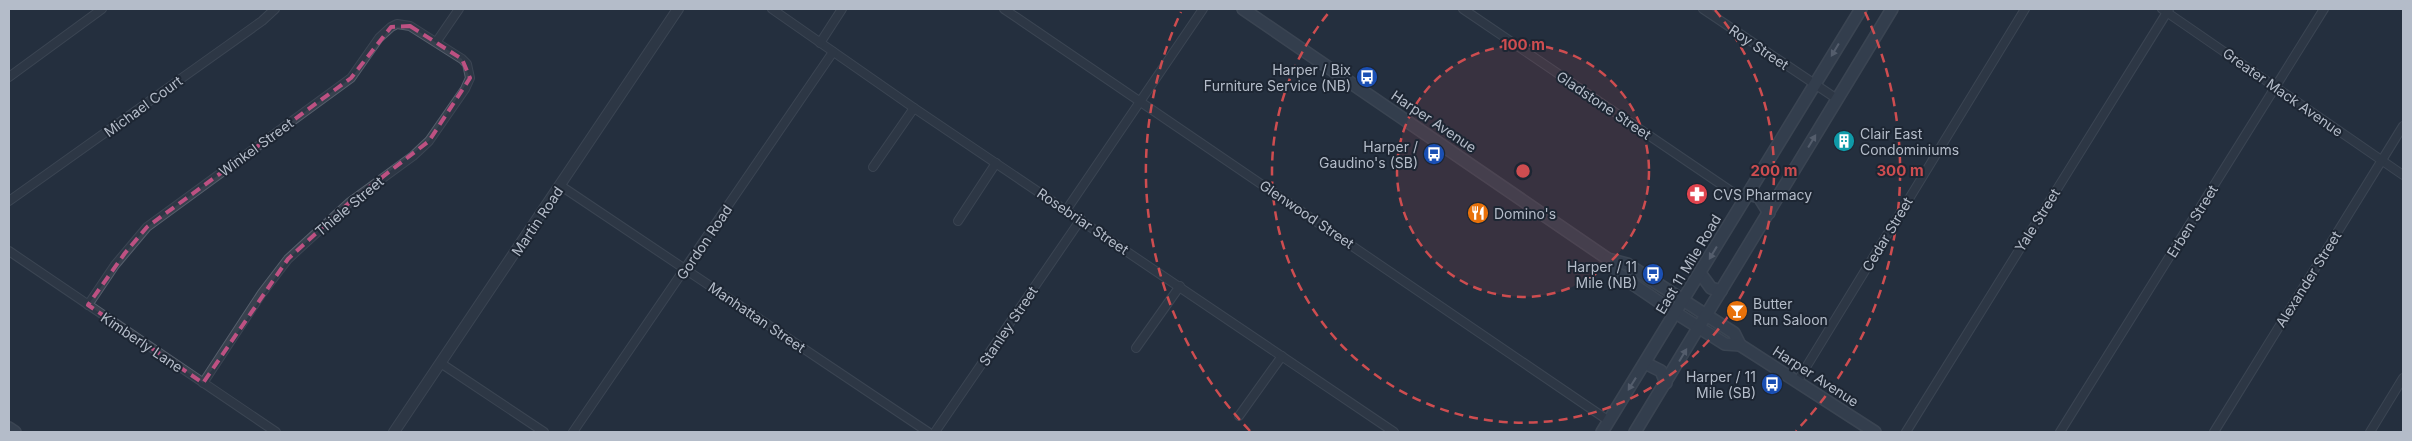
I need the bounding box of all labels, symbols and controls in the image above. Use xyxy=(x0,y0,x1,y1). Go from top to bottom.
street label: Roy Street xyxy=(1726,21,1792,73)
text: 100 m xyxy=(1501,35,1545,54)
one-way arrow xyxy=(1831,44,1840,57)
street label: Greater Mack Avenue xyxy=(2220,44,2346,140)
place label: Harper / Bix Furniture Service (NB) xyxy=(1204,61,1351,94)
bus stop icon: Harper / Bix Furniture Service (NB) xyxy=(1355,65,1379,89)
street label: Gladstone Street xyxy=(1553,67,1655,143)
street label: Michael Court xyxy=(101,72,186,140)
street label: Harper Avenue xyxy=(1388,86,1480,156)
street label: Winkel Street xyxy=(215,114,297,180)
place label: Clair East Condominiums xyxy=(1860,125,1959,158)
building icon: Clair East Condominiums xyxy=(1832,129,1856,153)
one-way arrow xyxy=(1807,135,1816,148)
place label: Harper / Gaudino's (SB) xyxy=(1319,138,1418,171)
bus stop icon: Harper / Gaudino's (SB) xyxy=(1422,142,1446,166)
text: 200 m xyxy=(1751,161,1797,180)
text: 300 m xyxy=(1876,161,1924,180)
centre of rings xyxy=(1514,162,1532,180)
street label: Thiele Street xyxy=(311,172,387,239)
street label: Glenwood Street xyxy=(1257,176,1358,252)
street label: Erben Street xyxy=(2163,181,2221,260)
pharmacy icon: CVS Pharmacy xyxy=(1685,182,1709,206)
street label: Martin Road xyxy=(508,183,566,259)
street label: Rosebriar Street xyxy=(1034,184,1132,258)
street label: Yale Street xyxy=(2011,185,2063,255)
place label: CVS Pharmacy xyxy=(1713,186,1812,203)
street label: Cedar Street xyxy=(1858,193,1916,274)
street label: Gordon Road xyxy=(673,201,735,283)
restaurant icon: Domino's xyxy=(1466,201,1490,225)
place label: Domino's xyxy=(1494,205,1556,222)
street label: East 11 Mile Road xyxy=(1652,211,1724,317)
street label: Alexander Street xyxy=(2272,227,2345,330)
one-way arrow xyxy=(1708,246,1717,259)
place label: Harper / 11 Mile (NB) xyxy=(1567,258,1637,291)
bus stop icon: Harper / 11 Mile (NB) xyxy=(1641,262,1665,286)
street label: Manhattan Street xyxy=(705,278,809,356)
street label: Stanley Street xyxy=(975,283,1041,369)
place label: Butter Run Saloon xyxy=(1753,295,1828,328)
bar icon: Butter Run Saloon xyxy=(1725,299,1749,323)
street label: Kimberly Lane xyxy=(98,308,186,376)
street label: Harper Avenue xyxy=(1770,342,1862,410)
one-way arrow xyxy=(1679,348,1688,361)
place label: Harper / 11 Mile (SB) xyxy=(1686,368,1756,401)
bus stop icon: Harper / 11 Mile (SB) xyxy=(1760,372,1784,396)
one-way arrow xyxy=(1627,378,1637,391)

